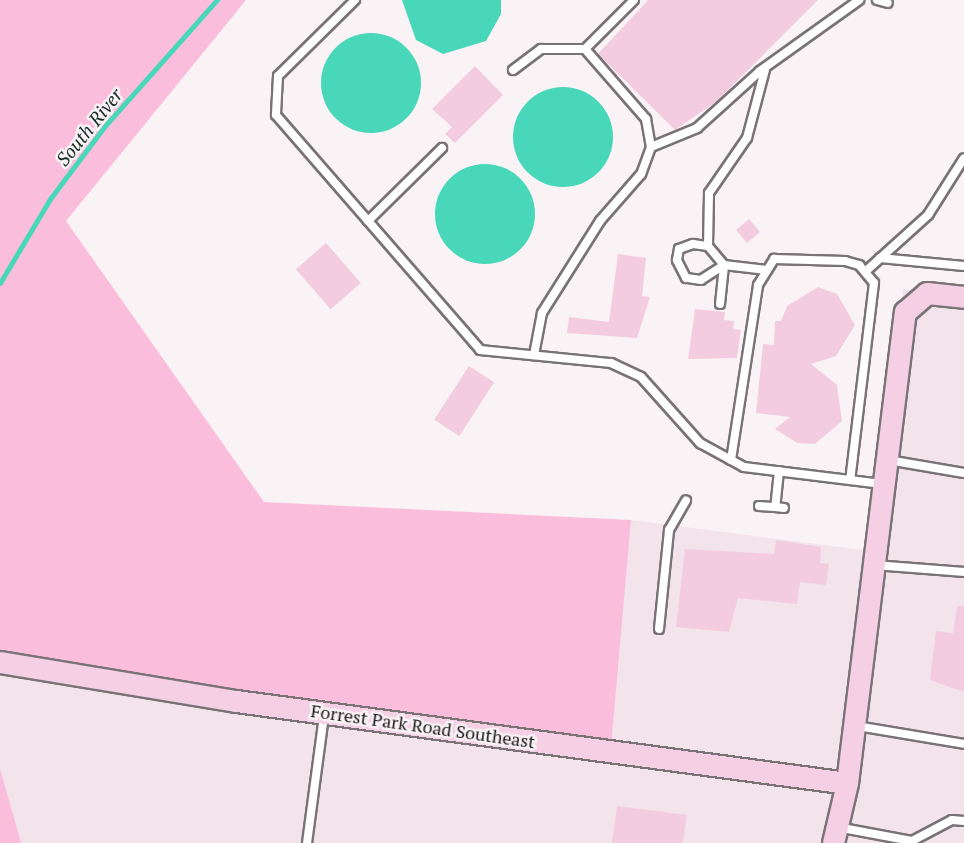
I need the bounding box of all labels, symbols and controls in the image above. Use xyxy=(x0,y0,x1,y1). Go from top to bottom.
water label: South River xyxy=(51,84,127,170)
street label: Forrest Park Road Southeast xyxy=(310,700,536,752)

